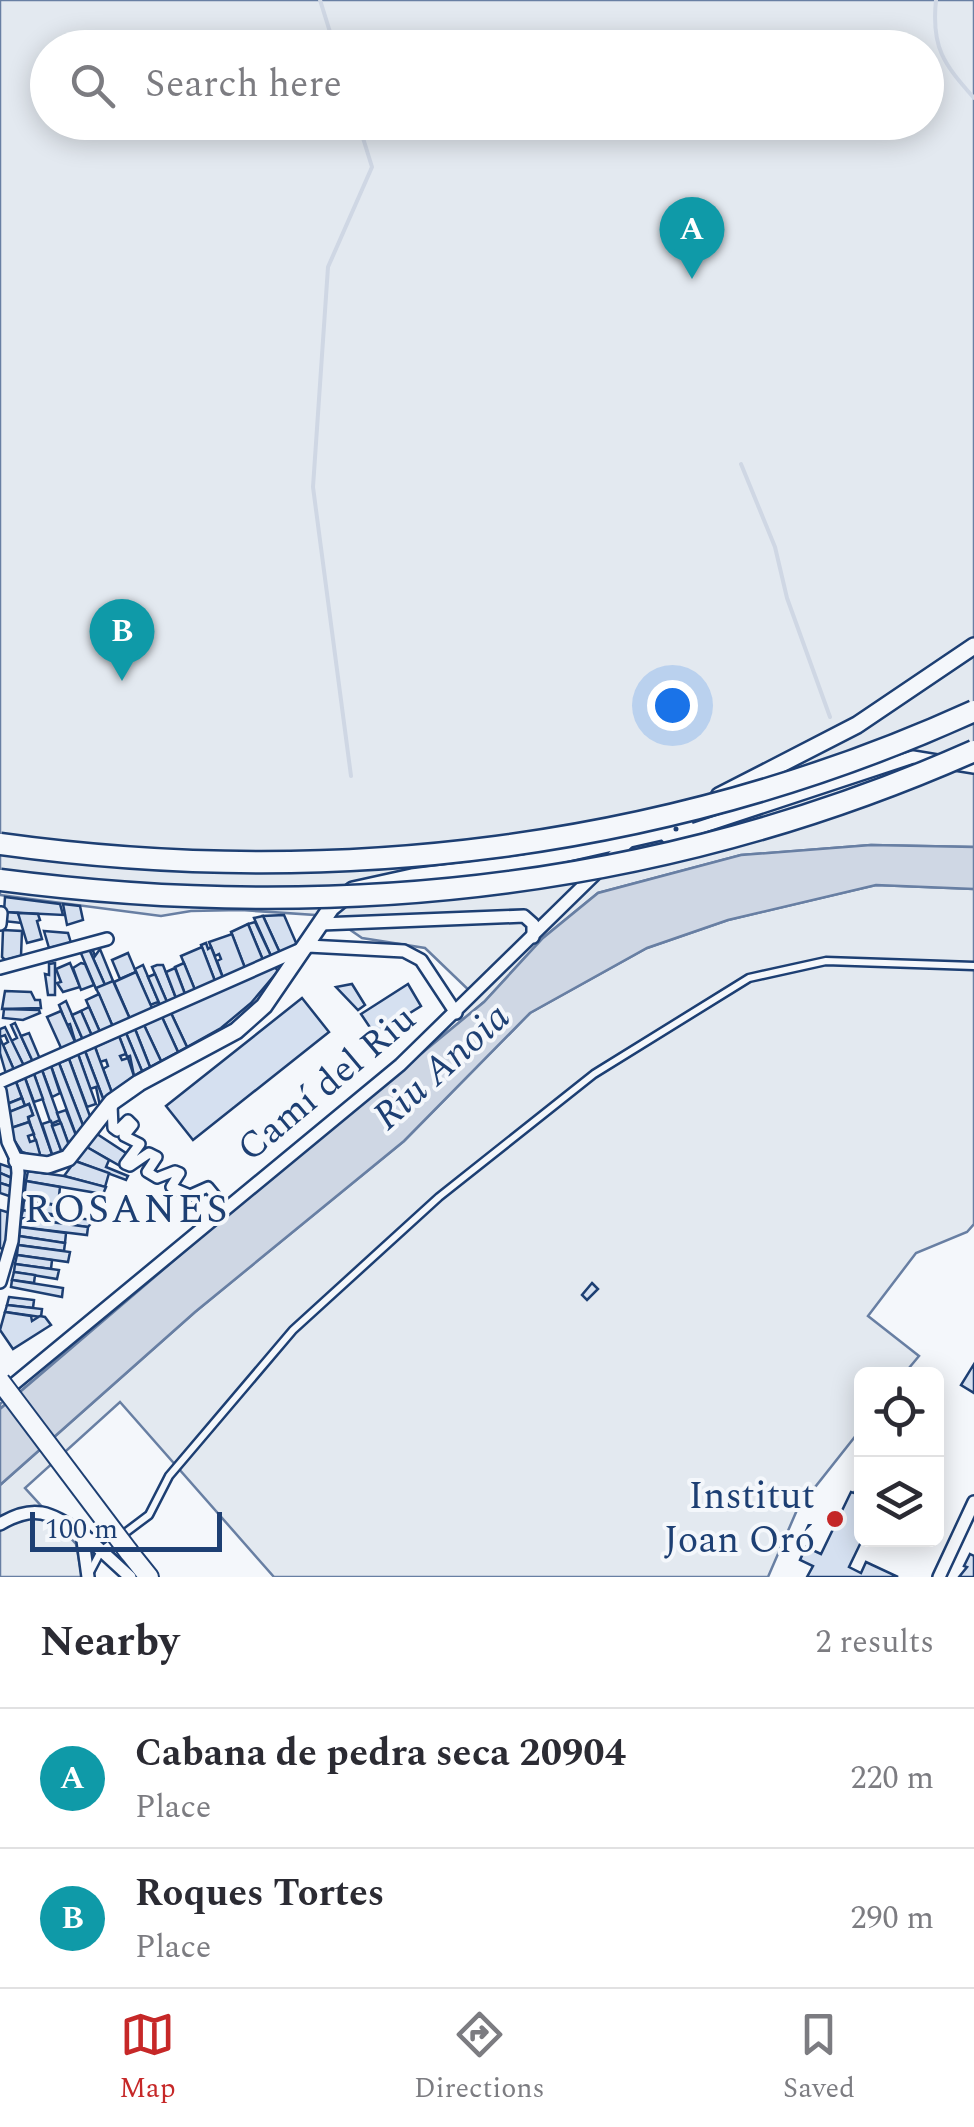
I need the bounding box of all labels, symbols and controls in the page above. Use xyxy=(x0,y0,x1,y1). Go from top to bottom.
search box xyxy=(30,30,944,140)
text: Search here xyxy=(145,56,342,114)
icon: search xyxy=(65,58,120,113)
pin: A xyxy=(660,196,724,279)
pin: B xyxy=(90,598,154,681)
your location xyxy=(647,680,698,731)
water label: Riu Anoia xyxy=(359,988,525,1146)
street label: Camí del Riu xyxy=(225,991,429,1177)
district label: ROSANES xyxy=(24,1180,230,1241)
map controls xyxy=(854,1367,944,1547)
button: locate xyxy=(854,1367,944,1457)
button: layers xyxy=(854,1457,944,1547)
place label: Institut Joan Oró xyxy=(664,1468,815,1570)
scale bar xyxy=(30,1507,222,1552)
text: 100 m xyxy=(45,1508,118,1551)
marker: Institut Joan Oró xyxy=(824,1508,846,1530)
text: Nearby xyxy=(40,1611,179,1674)
text: 2 results xyxy=(815,1618,934,1667)
text: Cabana de pedra seca 20904 xyxy=(135,1725,626,1783)
text: A xyxy=(60,1754,85,1803)
text: 220 m xyxy=(850,1754,934,1803)
text: Place xyxy=(135,1783,211,1832)
text: Roques Tortes xyxy=(135,1865,384,1923)
text: B xyxy=(61,1894,84,1943)
text: 290 m xyxy=(850,1894,934,1943)
text: Place xyxy=(135,1923,211,1972)
tab: Map xyxy=(119,2007,176,2110)
tab: Directions xyxy=(414,2007,545,2110)
tab: Saved xyxy=(783,2007,855,2110)

